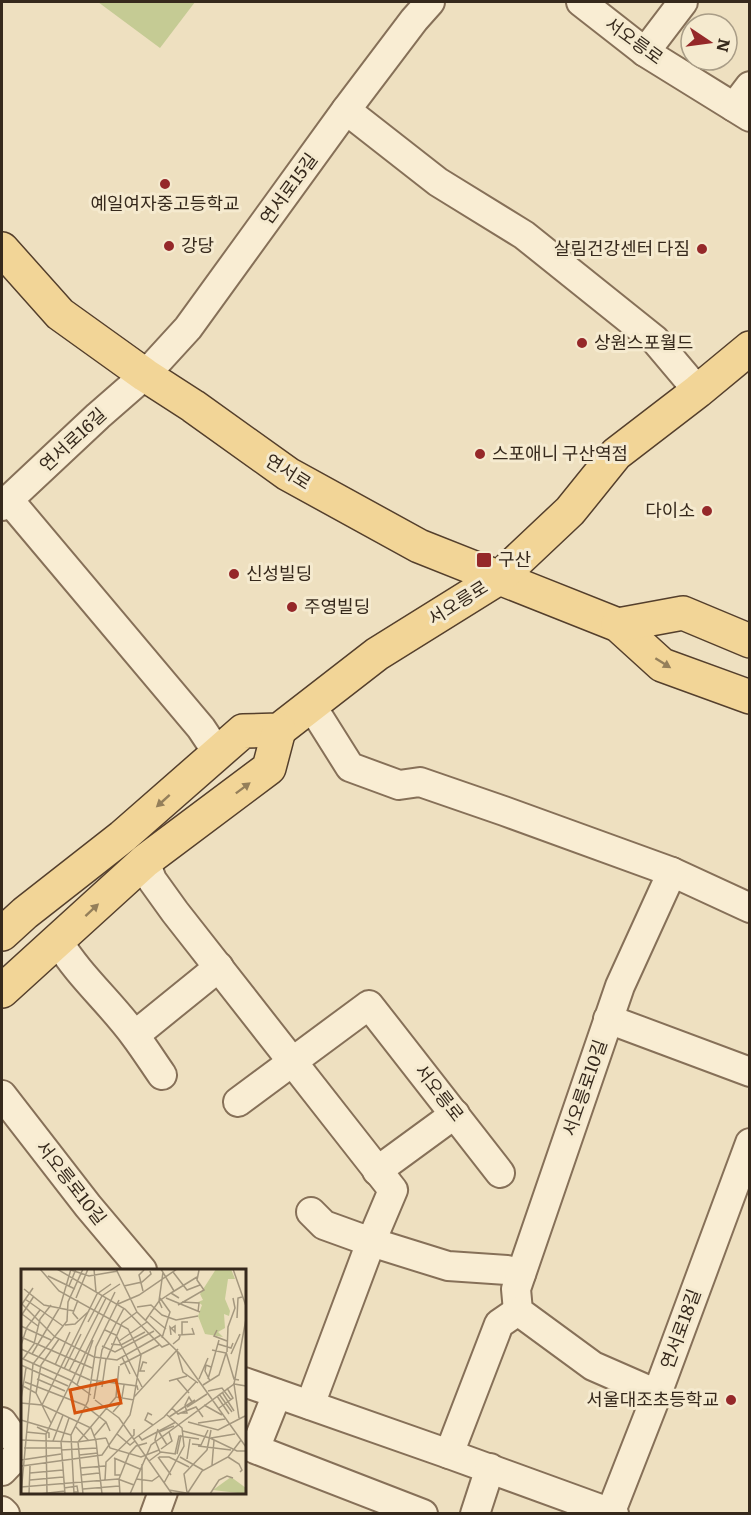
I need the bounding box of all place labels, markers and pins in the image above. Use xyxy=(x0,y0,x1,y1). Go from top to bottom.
marker: 예일여자중고등학교 xyxy=(158,177,172,191)
place label: 예일여자중고등학교 xyxy=(90,189,240,216)
place label: 강당 xyxy=(181,231,214,258)
place label: 살림건강센터 다짐 xyxy=(554,234,690,261)
marker: 강당 xyxy=(162,239,176,253)
marker: 살림건강센터 다짐 xyxy=(695,242,709,256)
place label: 상원스포월드 xyxy=(594,328,693,355)
marker: 상원스포월드 xyxy=(575,336,589,350)
place label: 스포애니 구산역점 xyxy=(492,439,628,466)
marker: 스포애니 구산역점 xyxy=(473,447,487,461)
place label: 다이소 xyxy=(645,496,695,523)
marker: 다이소 xyxy=(700,504,714,518)
place label: 구산 xyxy=(498,545,531,572)
marker: 구산 xyxy=(475,551,493,569)
place label: 신성빌딩 xyxy=(246,559,312,586)
marker: 신성빌딩 xyxy=(227,567,241,581)
place label: 주영빌딩 xyxy=(304,592,370,619)
marker: 주영빌딩 xyxy=(285,600,299,614)
place label: 서울대조초등학교 xyxy=(587,1385,719,1412)
marker: 서울대조초등학교 xyxy=(724,1393,738,1407)

